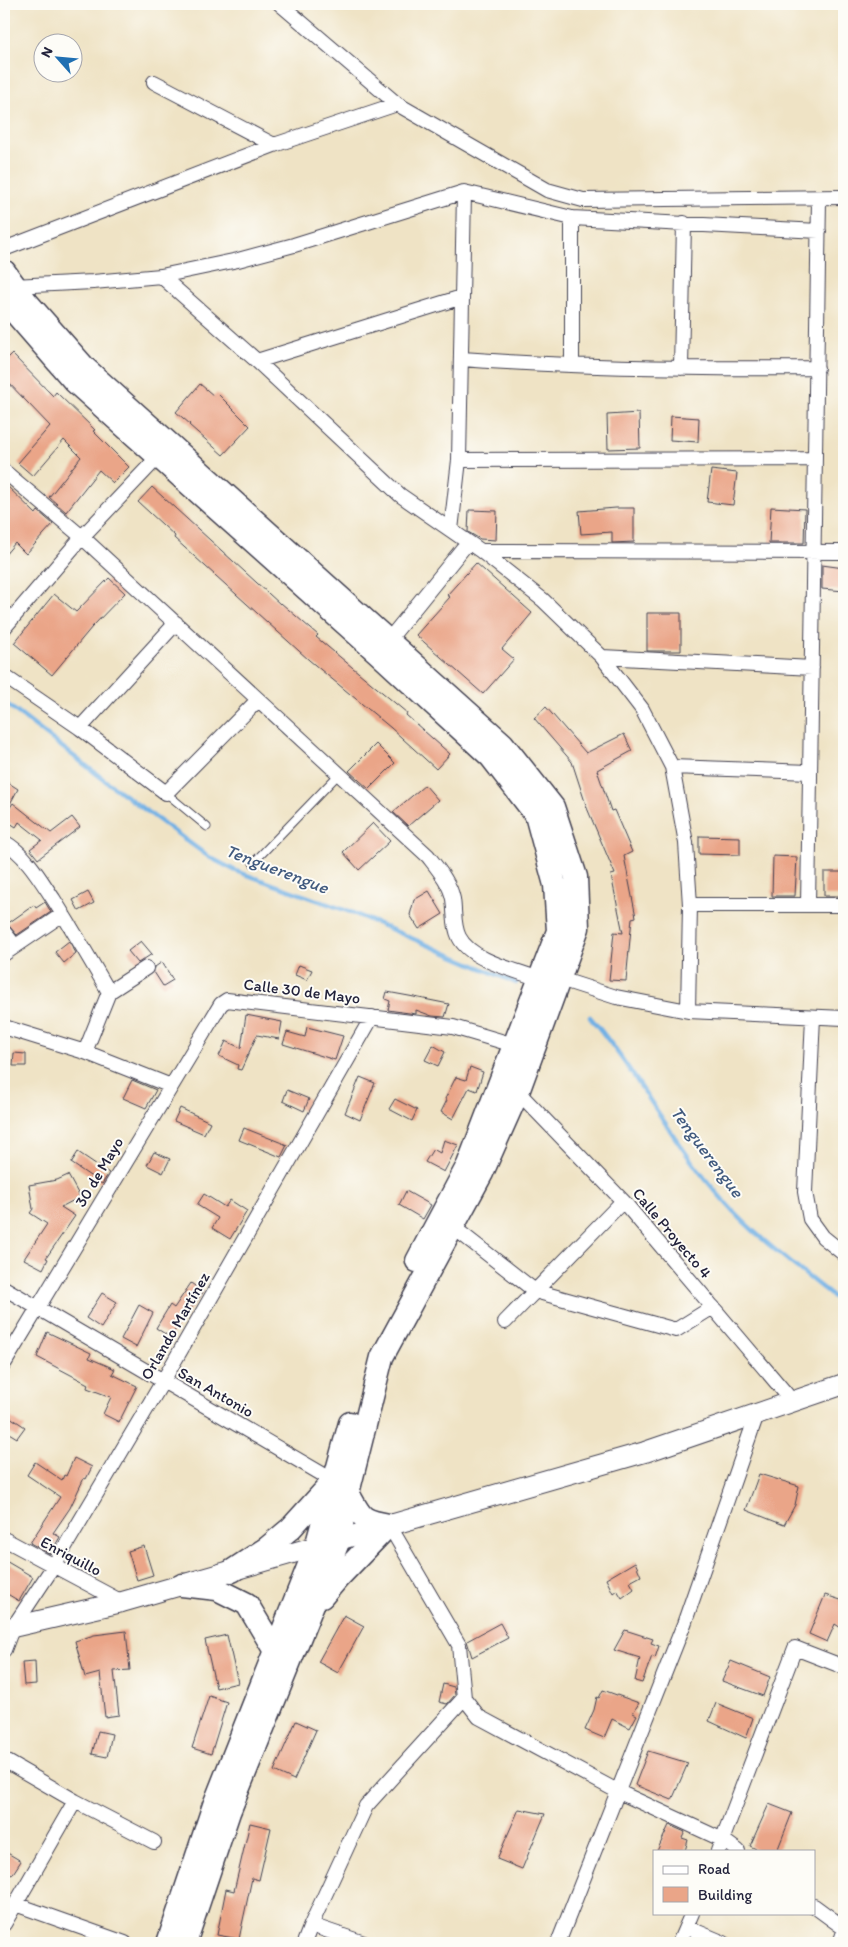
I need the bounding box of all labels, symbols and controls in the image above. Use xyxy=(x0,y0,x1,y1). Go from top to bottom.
north arrow xyxy=(32,32,82,82)
text: N xyxy=(37,44,57,60)
water label: Tenguerengue xyxy=(223,839,333,899)
street label: Calle 30 de Mayo xyxy=(243,974,361,1008)
water label: Tenguerengue xyxy=(666,1102,749,1203)
street label: 30 de Mayo xyxy=(71,1134,127,1210)
street label: Calle Proyecto 4 xyxy=(629,1184,716,1282)
street label: Orlando Martínez xyxy=(136,1268,214,1383)
street label: San Antonio xyxy=(175,1363,257,1421)
street label: Enriquillo xyxy=(37,1532,105,1580)
legend xyxy=(653,1850,816,1914)
text: Road xyxy=(698,1860,731,1878)
text: Building xyxy=(698,1886,752,1904)

